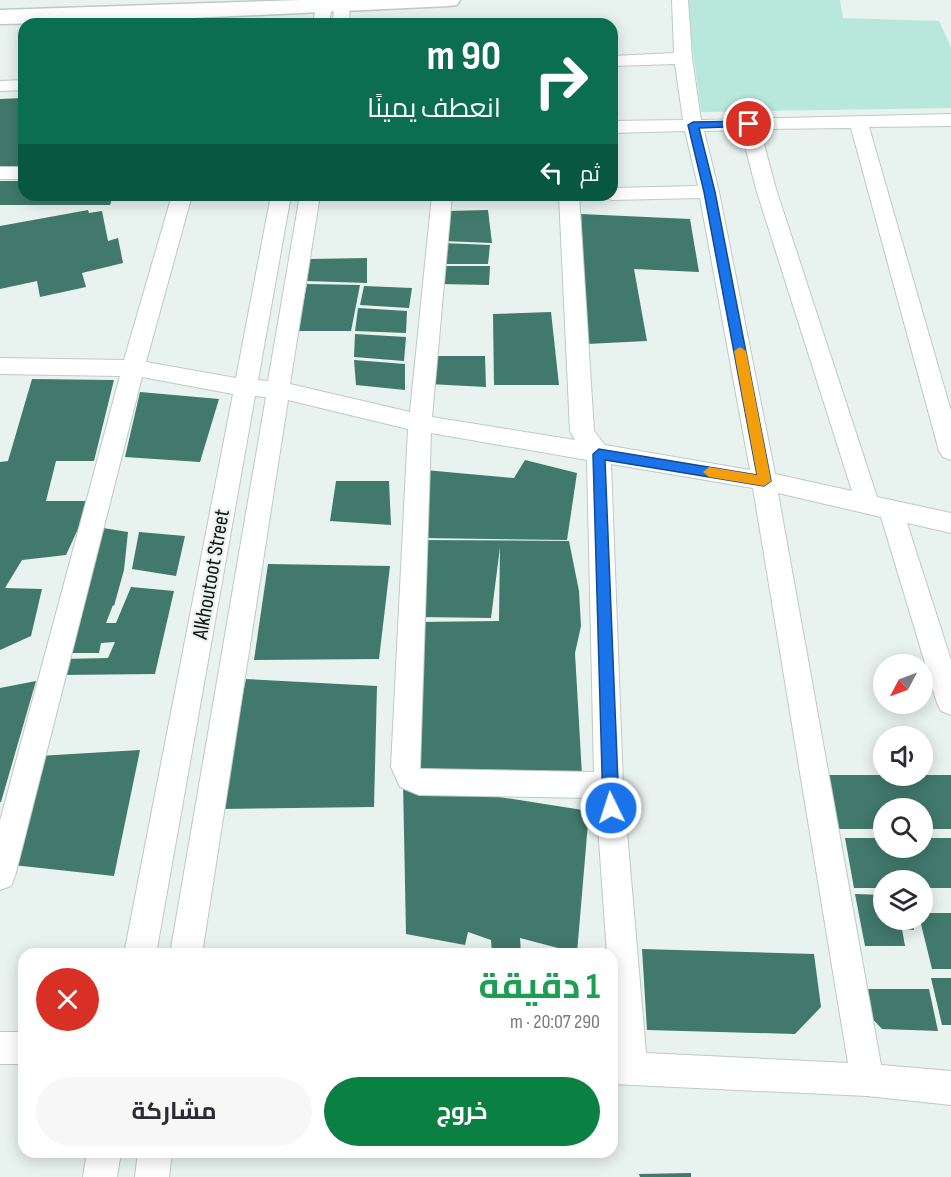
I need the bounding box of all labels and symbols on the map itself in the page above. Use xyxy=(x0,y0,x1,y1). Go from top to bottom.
pin xyxy=(723,98,774,149)
street label: Alkhoutoot Street xyxy=(187,507,236,642)
north arrow xyxy=(873,654,933,714)
position arrow xyxy=(579,776,643,840)

